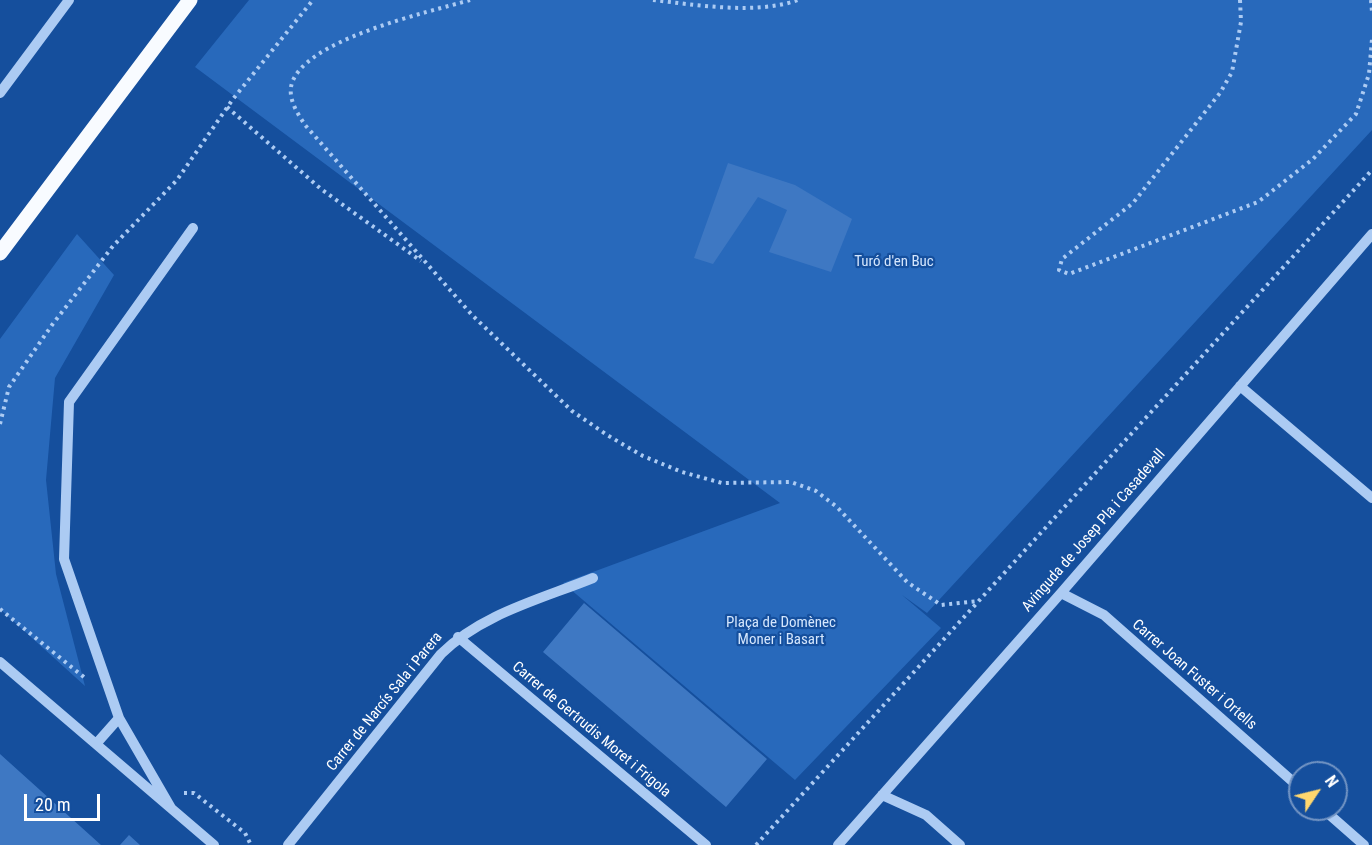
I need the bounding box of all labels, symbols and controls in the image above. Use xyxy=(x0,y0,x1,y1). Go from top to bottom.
park label: Turó d'en Buc xyxy=(854,253,934,271)
street label: Avinguda de Josep Pla i Casadevall xyxy=(1019,446,1169,616)
park label: Plaça de Domènec Moner i Basart xyxy=(726,614,836,649)
street label: Carrer Joan Fuster i Ortells xyxy=(1128,616,1260,734)
street label: Carrer de Narcís Sala i Parera xyxy=(323,629,447,775)
street label: Carrer de Gertrudis Moret i Frigola xyxy=(508,658,674,802)
north arrow xyxy=(1288,761,1348,821)
text: N xyxy=(1321,772,1342,791)
scale bar xyxy=(27,782,104,820)
text: 20 m xyxy=(35,794,70,815)

